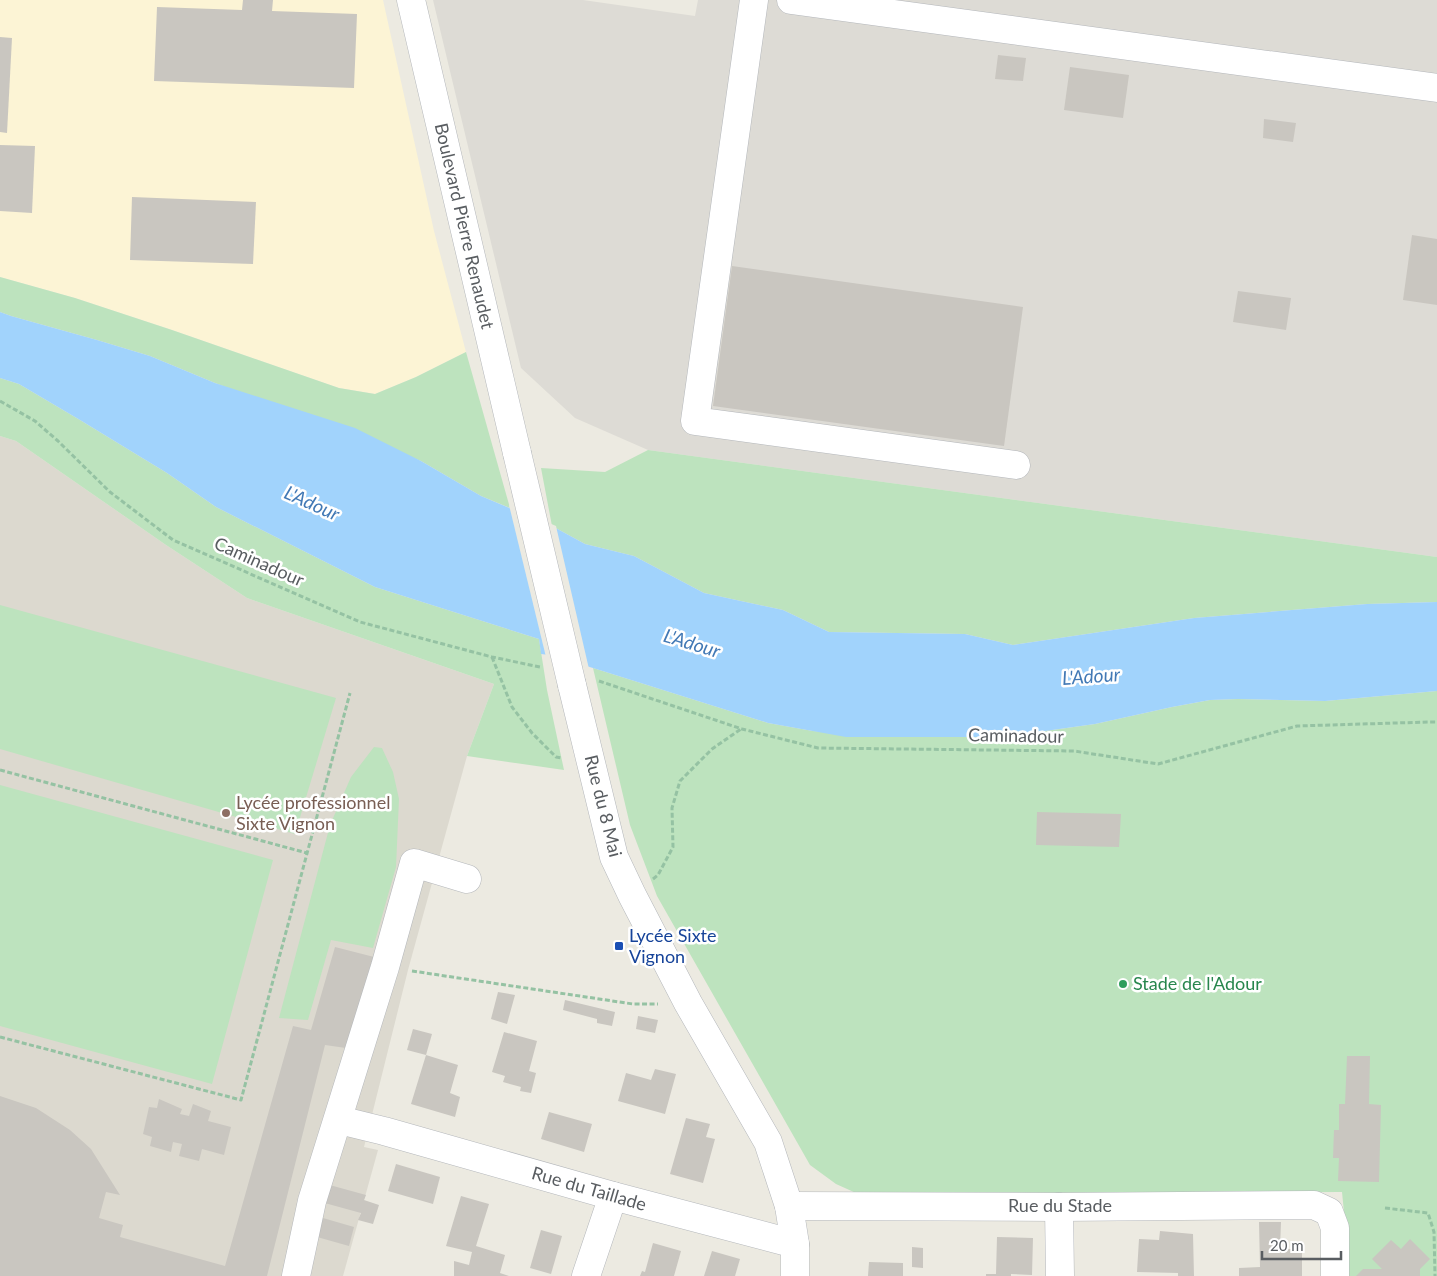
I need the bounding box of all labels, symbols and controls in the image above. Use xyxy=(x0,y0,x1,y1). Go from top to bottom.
street label: Boulevard Pierre Renaudet xyxy=(431,121,500,331)
water label: L'Adour xyxy=(281,480,344,525)
street label: Caminadour xyxy=(211,532,308,591)
water label: L'Adour xyxy=(661,623,724,662)
water label: L'Adour xyxy=(1061,662,1121,689)
street label: Caminadour xyxy=(968,723,1065,747)
street label: Rue du 8 Mai xyxy=(581,752,627,859)
place label: Lycée professionnel Sixte Vignon xyxy=(236,791,390,834)
marker: Lycée professionnel Sixte Vignon xyxy=(220,807,232,819)
place label: Lycée Sixte Vignon xyxy=(629,924,717,967)
marker: Lycée Sixte Vignon xyxy=(613,940,625,952)
place label: Stade de l'Adour xyxy=(1133,972,1262,994)
marker: Stade de l'Adour xyxy=(1117,978,1129,990)
street label: Rue du Taillade xyxy=(529,1161,649,1215)
street label: Rue du Stade xyxy=(1008,1194,1112,1216)
scale bar xyxy=(1262,1228,1341,1260)
text: 20 m xyxy=(1270,1236,1304,1254)

